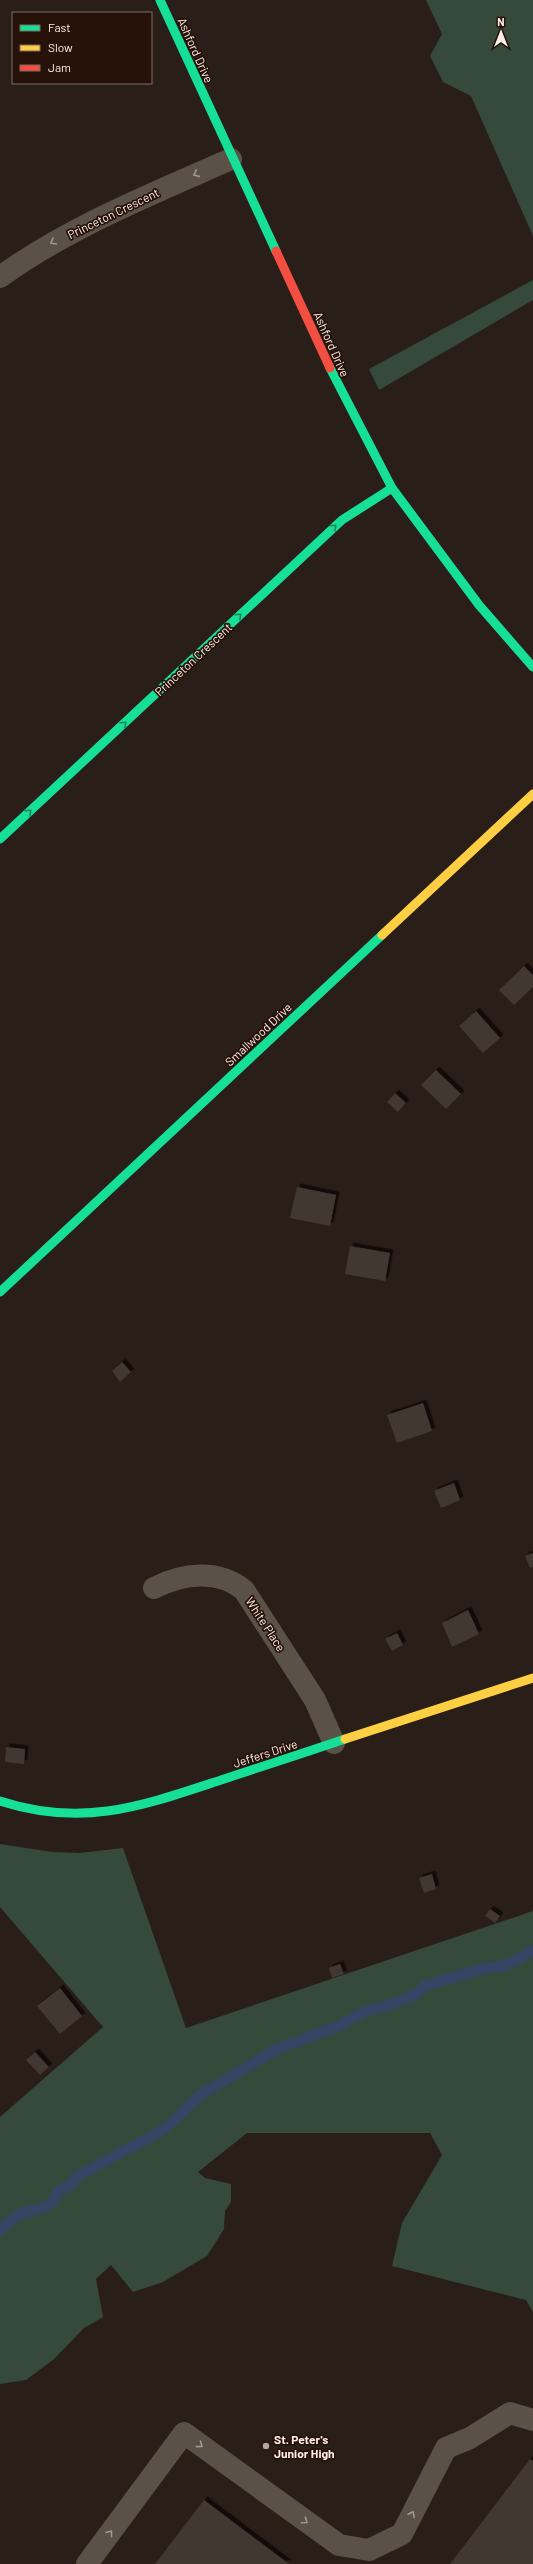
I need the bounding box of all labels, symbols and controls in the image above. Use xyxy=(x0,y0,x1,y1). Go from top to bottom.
legend xyxy=(12,12,152,84)
north arrow xyxy=(481,12,521,52)
street label: Ashford Drive xyxy=(175,15,217,85)
text: N xyxy=(497,15,505,28)
text: Fast xyxy=(48,20,71,34)
text: Slow xyxy=(48,40,73,54)
text: Jam xyxy=(48,60,71,74)
one-way arrow xyxy=(192,169,200,177)
street label: Princeton Crescent xyxy=(65,185,161,241)
one-way arrow xyxy=(50,238,57,245)
street label: Ashford Drive xyxy=(311,309,353,379)
one-way arrow xyxy=(329,524,337,532)
one-way arrow xyxy=(234,613,242,621)
street label: Princeton Crescent xyxy=(152,620,234,698)
one-way arrow xyxy=(119,721,127,729)
one-way arrow xyxy=(24,810,31,817)
street label: Smallwood Drive xyxy=(222,1000,294,1068)
street label: White Place xyxy=(243,1594,289,1654)
street label: Jeffers Drive xyxy=(231,1736,299,1770)
place label: St. Peter's Junior High xyxy=(274,2432,335,2460)
one-way arrow xyxy=(196,2440,203,2447)
marker: St. Peter's Junior High xyxy=(261,2441,271,2451)
one-way arrow xyxy=(407,2511,415,2519)
one-way arrow xyxy=(301,2516,308,2523)
one-way arrow xyxy=(105,2530,112,2537)

